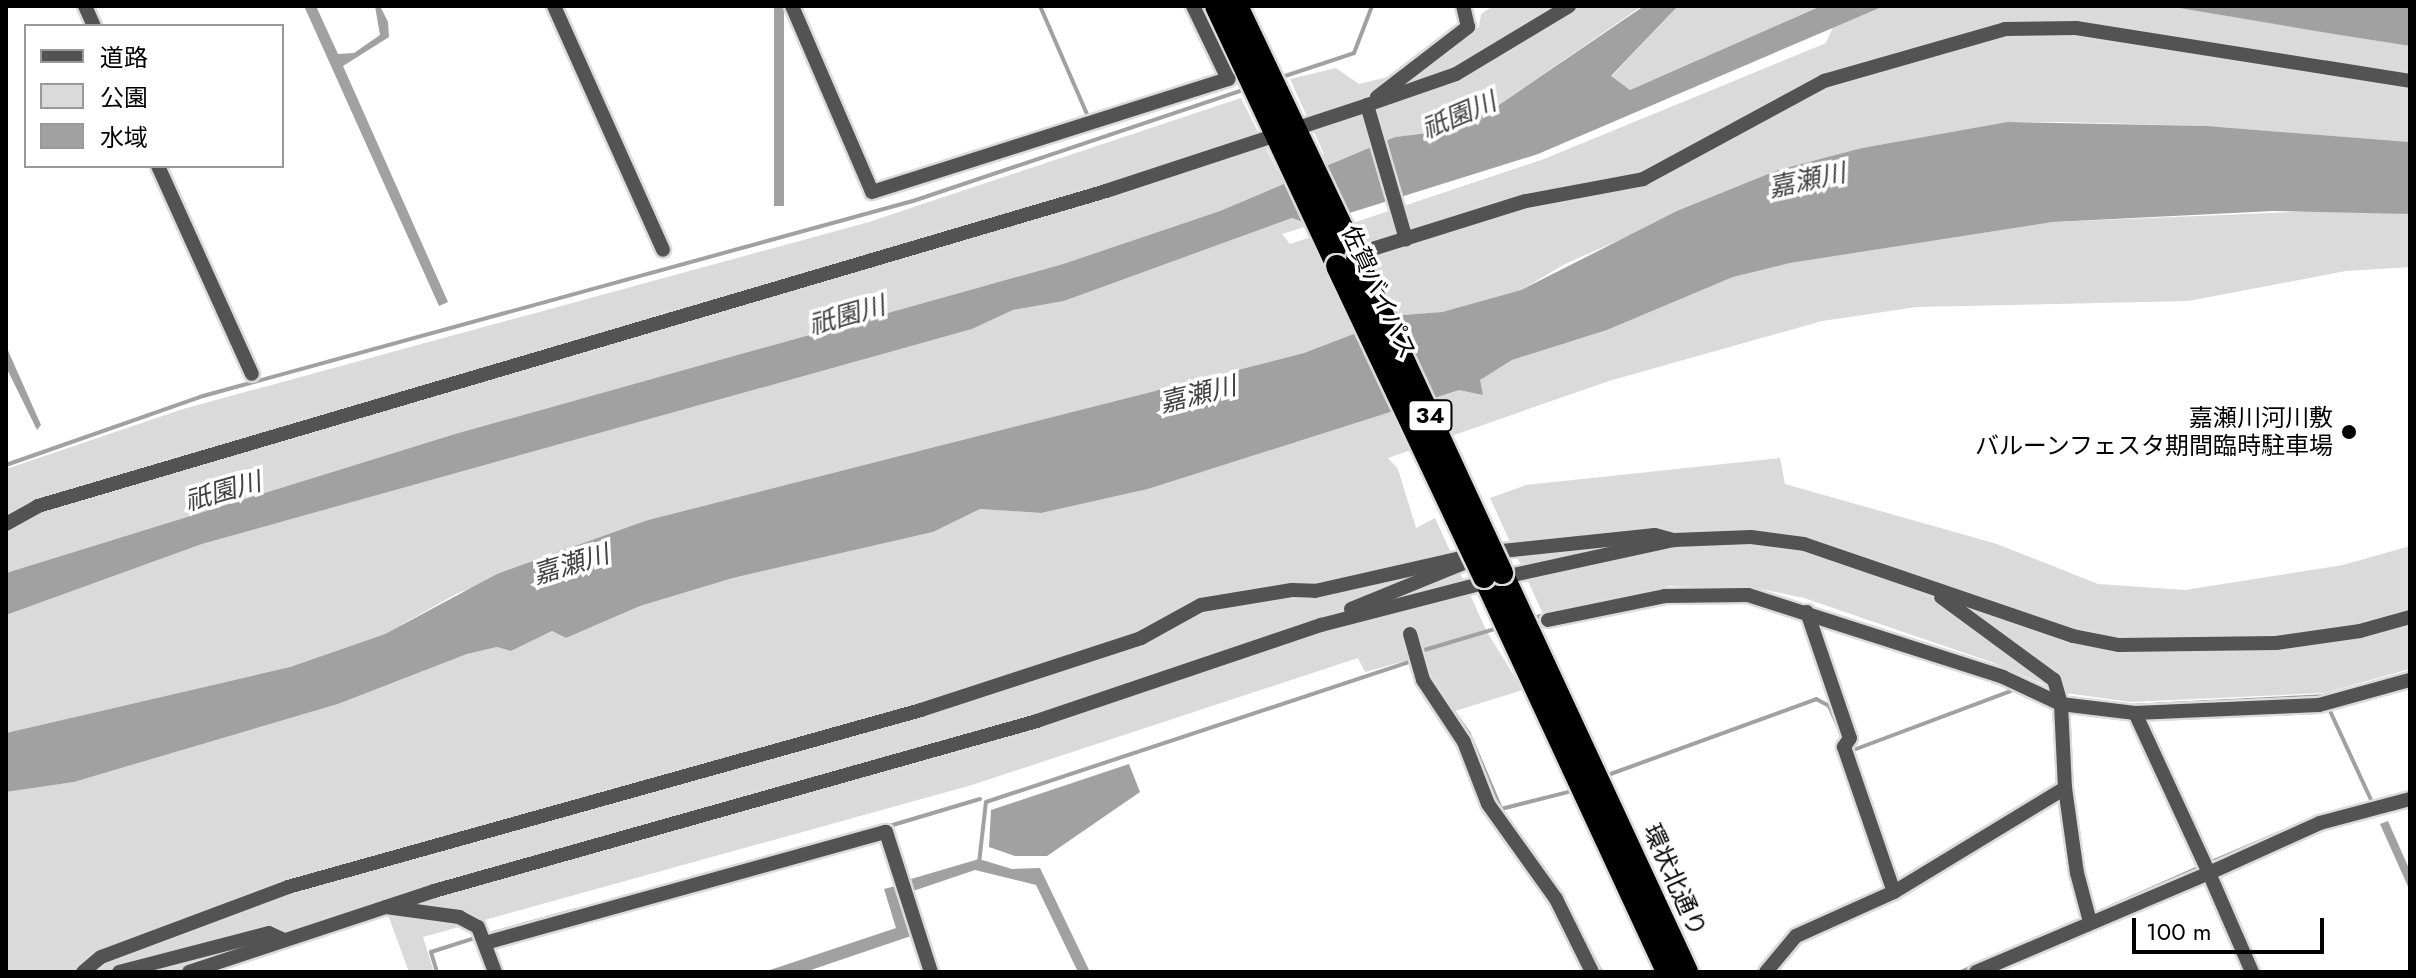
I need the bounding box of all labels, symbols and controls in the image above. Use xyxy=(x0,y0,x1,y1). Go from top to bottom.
legend xyxy=(24,24,284,168)
text: 道路 xyxy=(100,40,148,75)
text: 公園 xyxy=(100,80,148,115)
water label: 祇園川 xyxy=(1417,86,1501,146)
text: 水域 xyxy=(100,120,148,155)
water label: 嘉瀬川 xyxy=(1766,158,1848,204)
street label: 佐賀バイパス xyxy=(1336,221,1422,363)
water label: 祇園川 xyxy=(805,290,889,342)
water label: 嘉瀬川 xyxy=(1156,370,1240,420)
road number: 34 xyxy=(1406,398,1454,434)
place label: 嘉瀬川河川敷 バルーンフェスタ期間臨時駐車場 xyxy=(1973,404,2333,460)
marker: 嘉瀬川河川敷 バルーンフェスタ期間臨時駐車場 xyxy=(2340,423,2358,441)
water label: 祇園川 xyxy=(181,466,265,518)
water label: 嘉瀬川 xyxy=(529,539,613,591)
street label: 環状北通り xyxy=(1637,819,1713,941)
scale bar xyxy=(2136,902,2328,952)
text: 100 m xyxy=(2146,914,2212,949)

